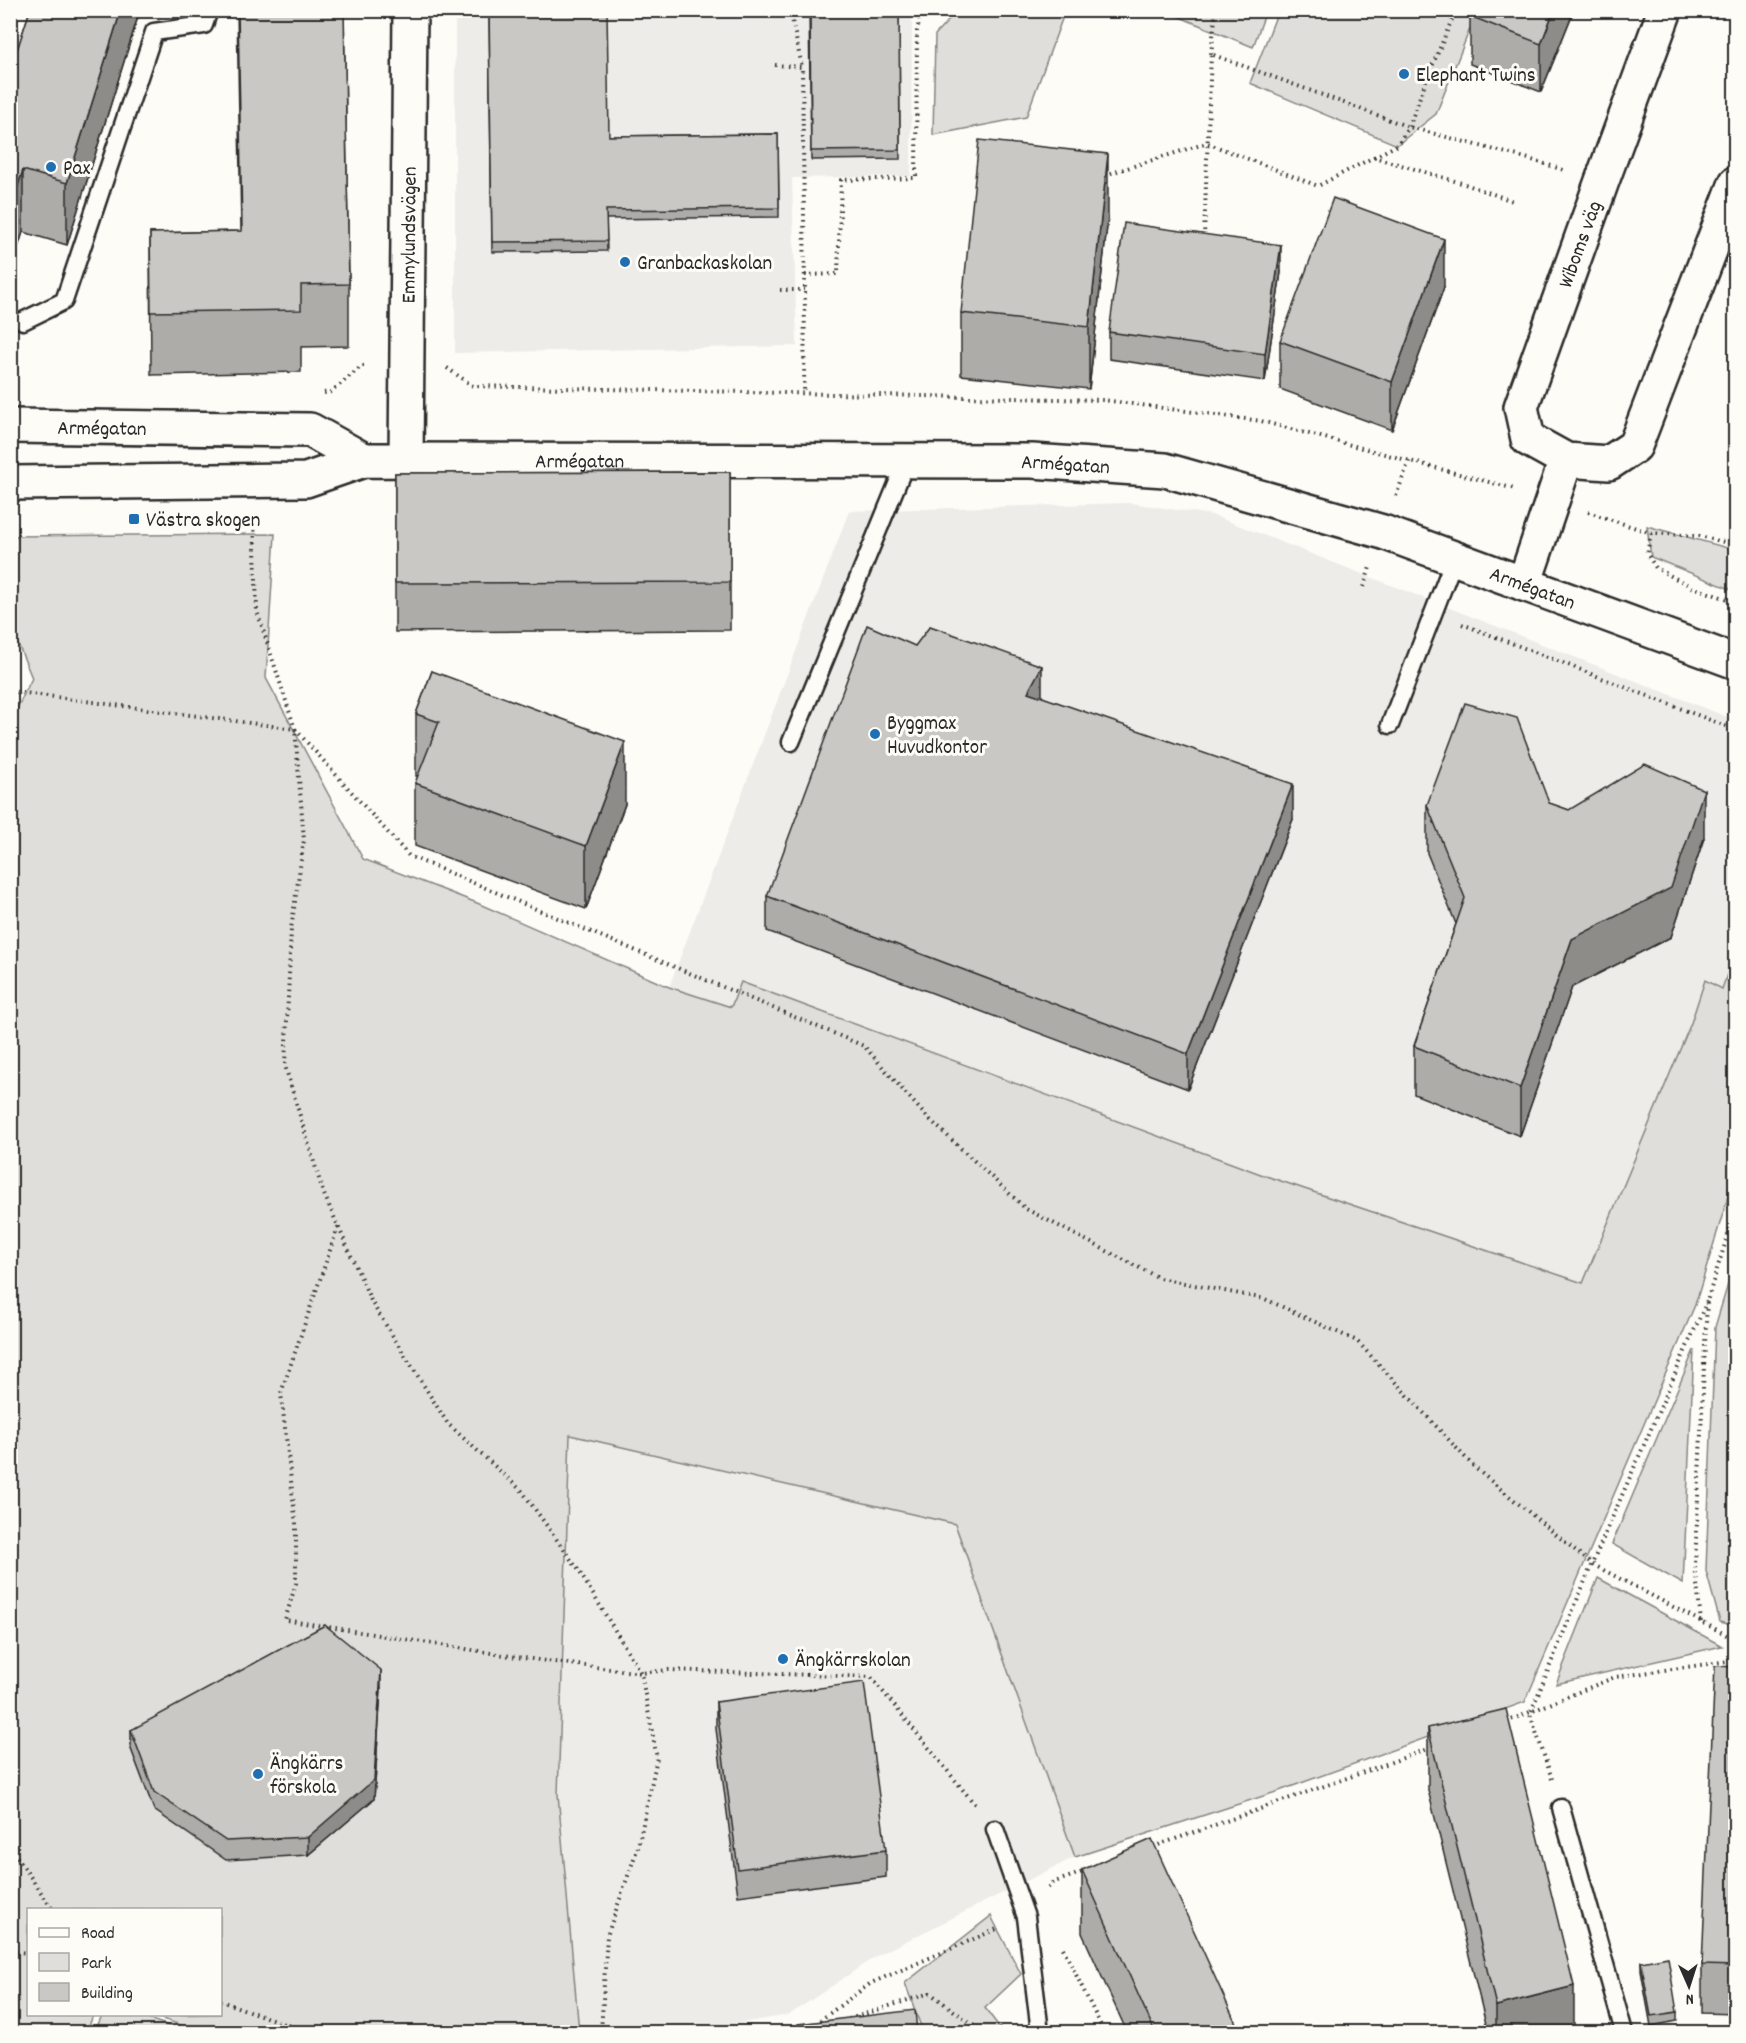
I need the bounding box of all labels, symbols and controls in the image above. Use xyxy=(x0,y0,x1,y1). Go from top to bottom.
place label: Elephant Twins xyxy=(1416,62,1536,92)
marker: Elephant Twins xyxy=(1397,67,1411,81)
place label: Pax xyxy=(63,155,90,185)
marker: Pax xyxy=(44,160,58,174)
street label: Emmylundsvägen xyxy=(395,166,427,304)
street label: Wiboms väg xyxy=(1552,197,1611,293)
place label: Granbackaskolan xyxy=(637,250,772,280)
marker: Granbackaskolan xyxy=(618,255,632,269)
street label: Armégatan xyxy=(57,415,147,446)
street label: Armégatan xyxy=(535,448,624,478)
street label: Armégatan xyxy=(1021,449,1111,484)
place label: Västra skogen xyxy=(146,507,261,537)
marker: Västra skogen xyxy=(127,512,141,526)
street label: Armégatan xyxy=(1485,561,1579,619)
place label: Byggmax Huvudkontor xyxy=(887,710,987,764)
marker: Byggmax Huvudkontor xyxy=(868,727,882,741)
place label: Ängkärrskolan xyxy=(795,1647,911,1677)
marker: Ängkärrskolan xyxy=(776,1652,790,1666)
place label: Ängkärrs förskola xyxy=(270,1750,343,1804)
marker: Ängkärrs förskola xyxy=(251,1767,265,1781)
legend xyxy=(27,1908,222,2016)
text: Road xyxy=(81,1922,115,1947)
text: Park xyxy=(81,1952,112,1977)
north arrow xyxy=(1659,1956,1719,2016)
text: Building xyxy=(81,1982,133,2007)
text: N xyxy=(1685,1987,1694,2010)

